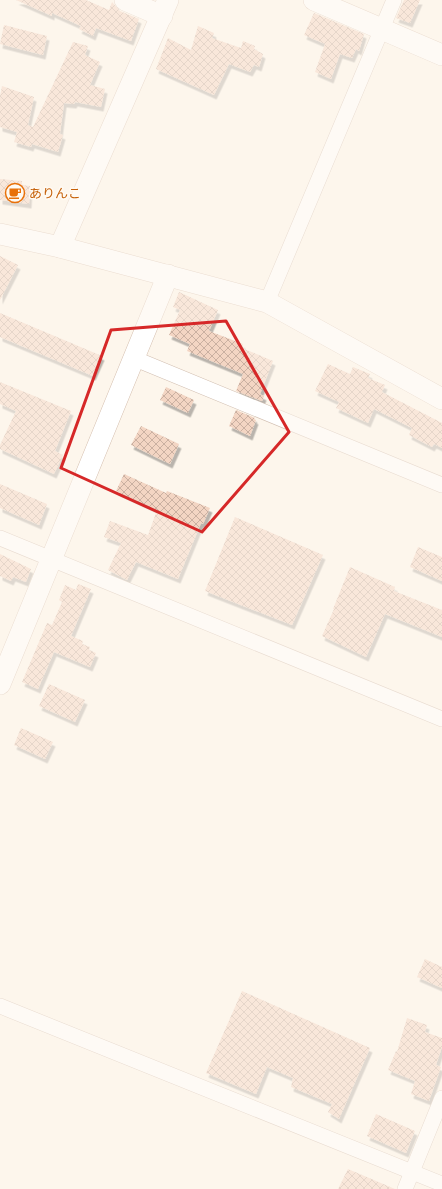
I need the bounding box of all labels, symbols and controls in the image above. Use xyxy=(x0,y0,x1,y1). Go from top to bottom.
cafe icon: ありんこ xyxy=(4,182,26,204)
place label: ありんこ xyxy=(29,186,81,201)

